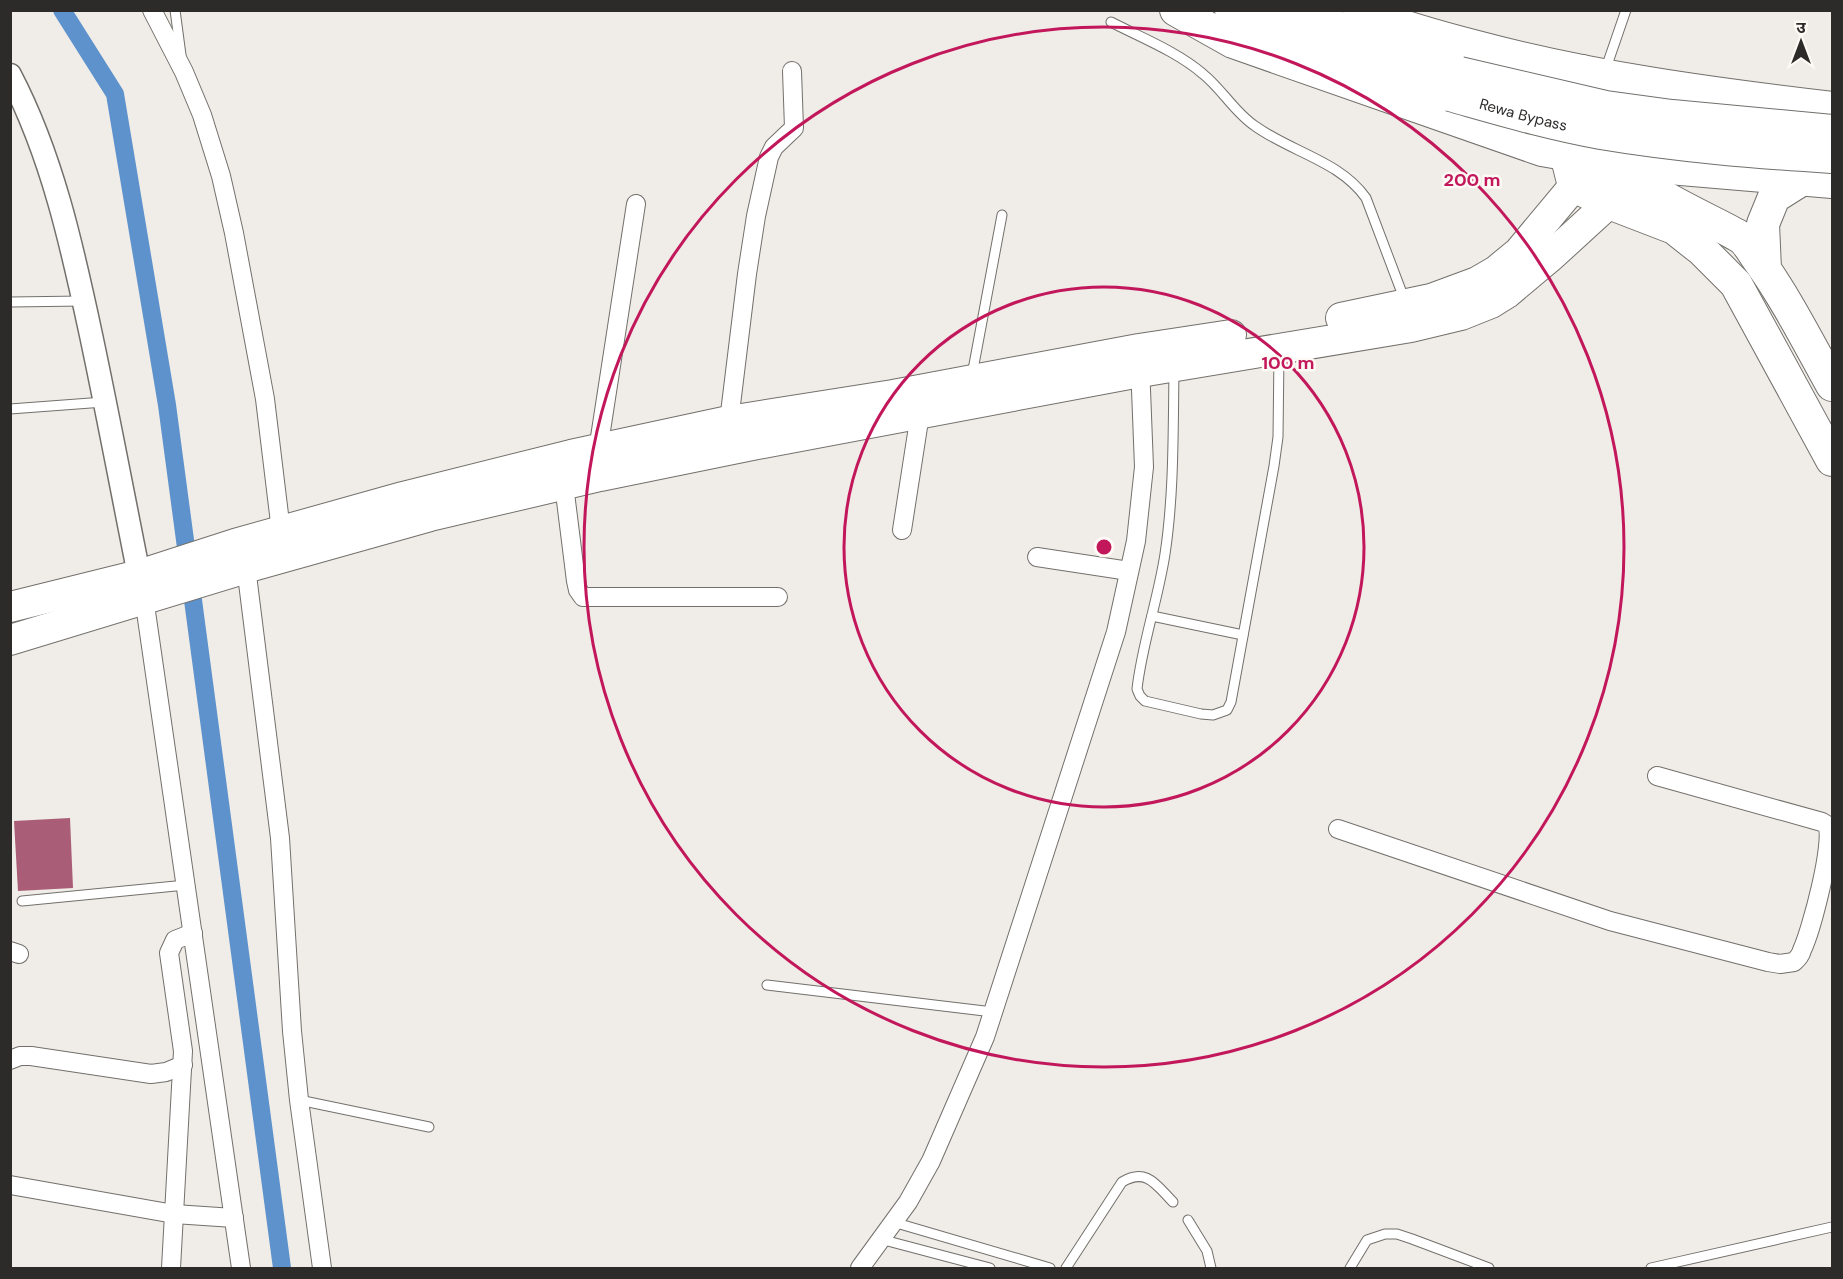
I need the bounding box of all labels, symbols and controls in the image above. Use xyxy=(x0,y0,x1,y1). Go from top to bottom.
north arrow xyxy=(1771,12,1831,72)
text: उ xyxy=(1796,17,1806,38)
street label: Rewa Bypass xyxy=(1477,94,1569,136)
text: 200 m xyxy=(1444,168,1500,192)
text: 100 m xyxy=(1261,351,1315,375)
centre of rings xyxy=(1094,537,1114,557)

